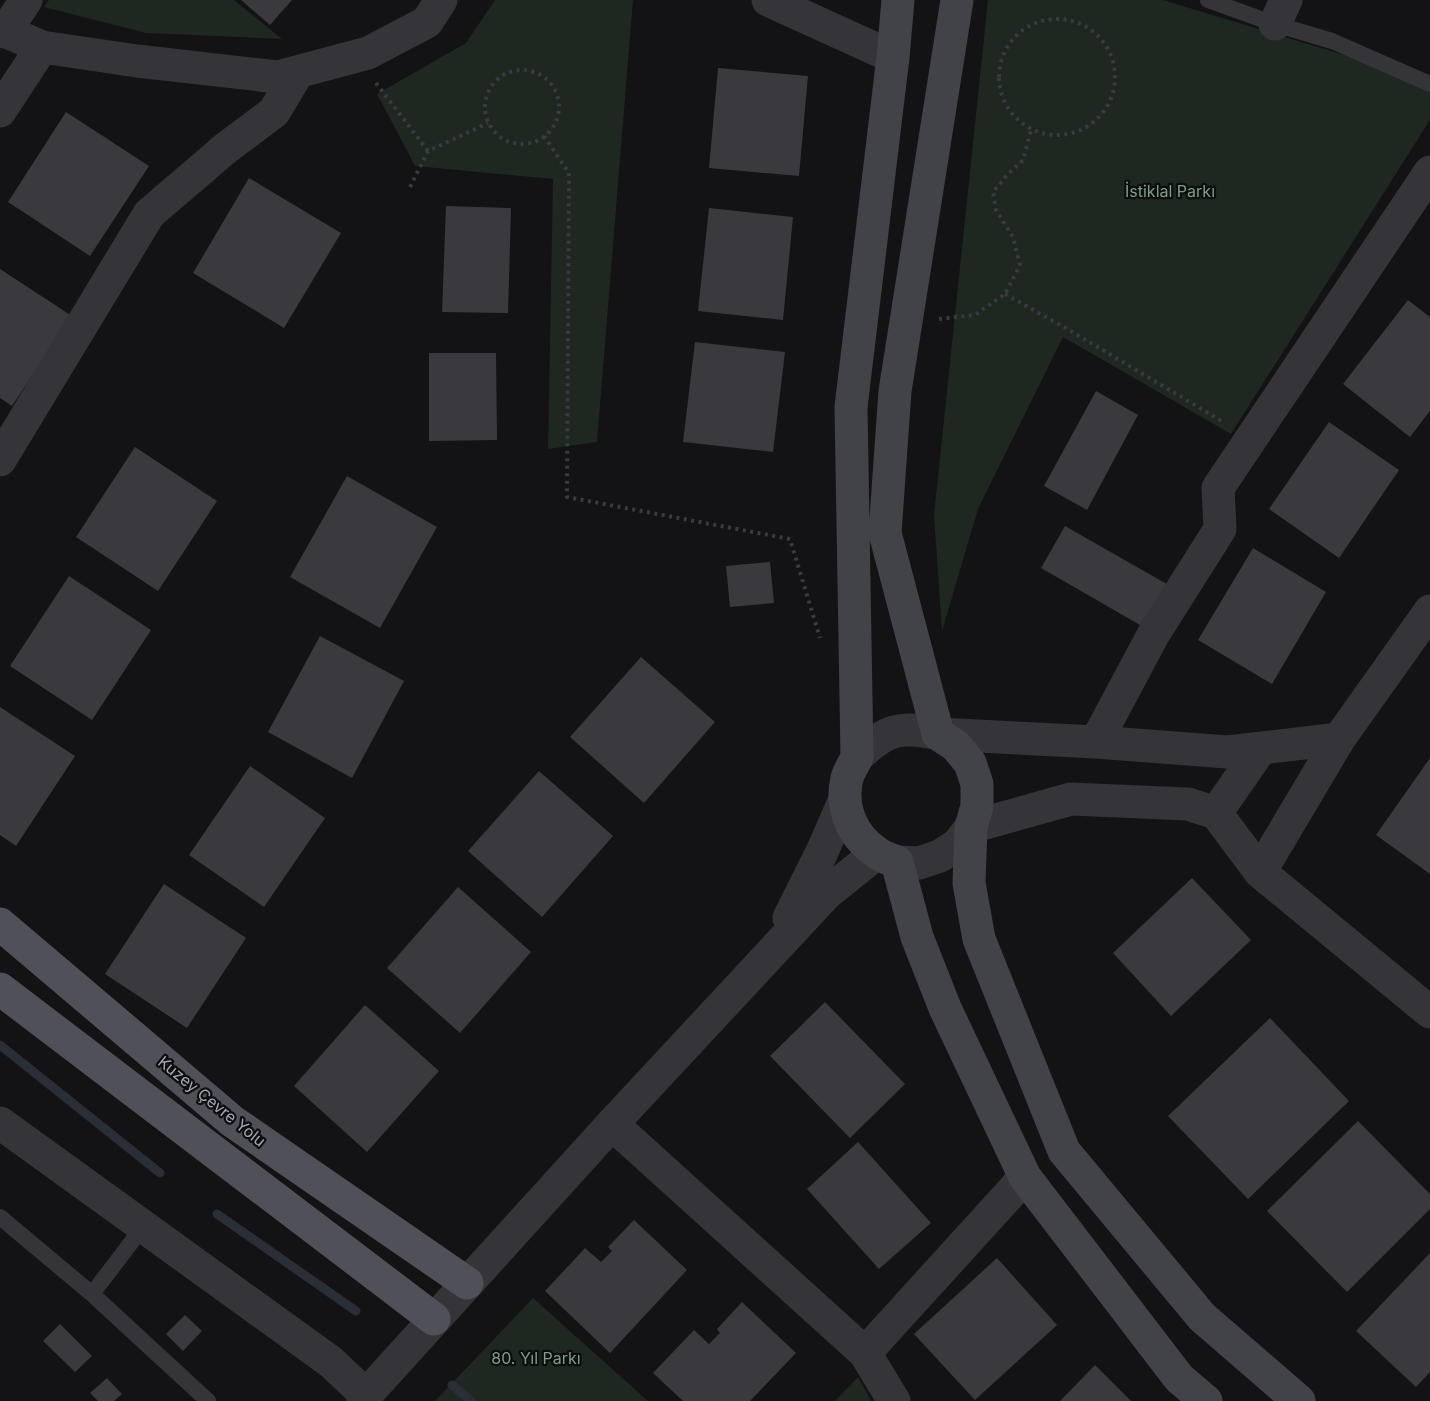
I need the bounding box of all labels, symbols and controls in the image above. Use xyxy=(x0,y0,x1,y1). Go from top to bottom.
park label: İstiklal Parkı xyxy=(1125,181,1215,201)
street label: Kuzey Çevre Yolu xyxy=(154,1051,270,1151)
park label: 80. Yıl Parkı xyxy=(491,1348,581,1368)

